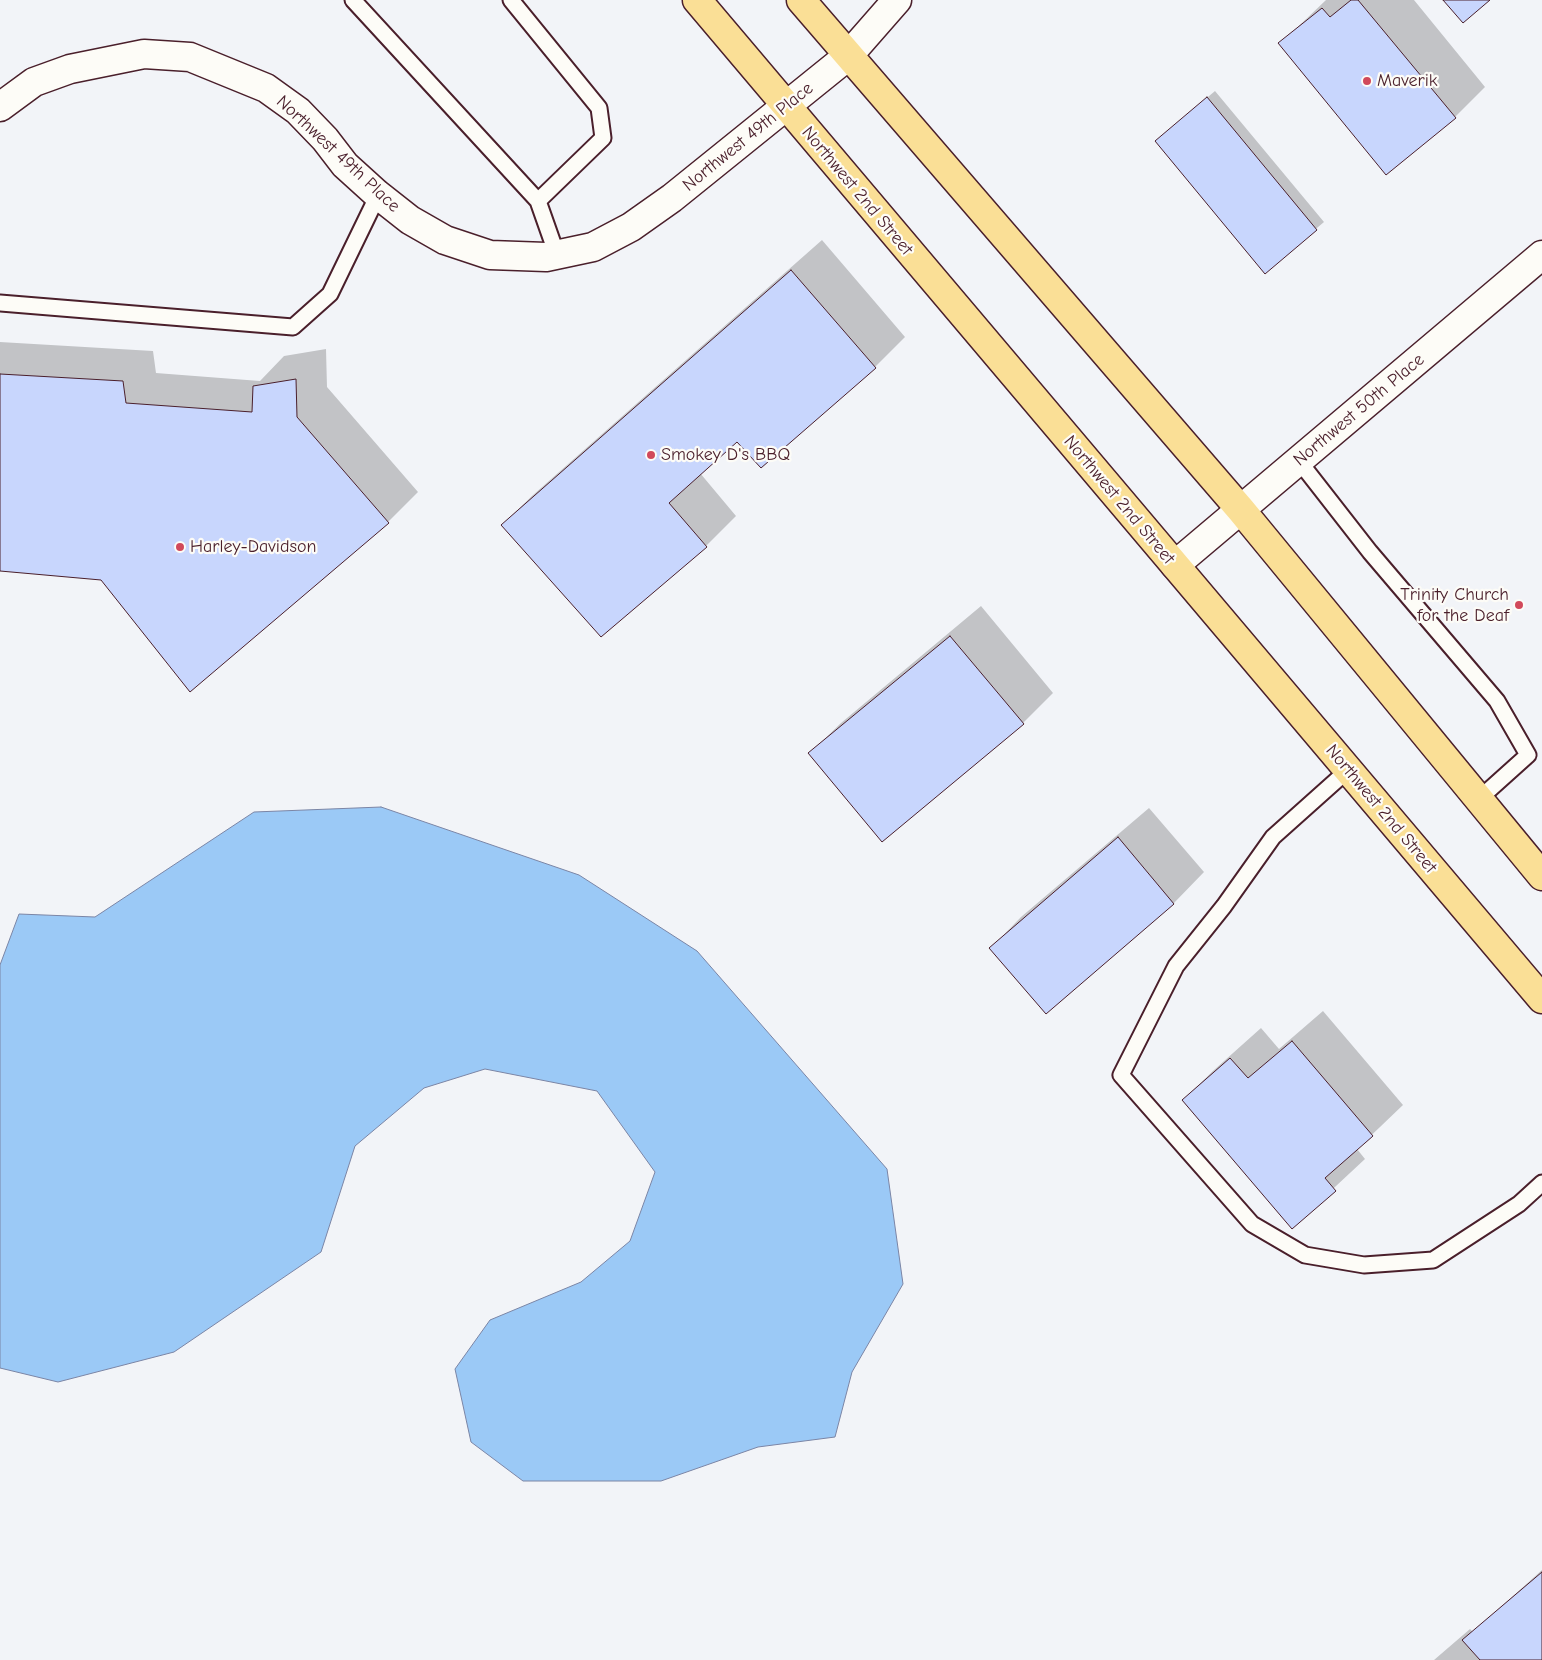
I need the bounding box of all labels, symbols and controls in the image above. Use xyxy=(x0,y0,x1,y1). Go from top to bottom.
place label: Maverik xyxy=(1377,70,1437,92)
marker: Maverik xyxy=(1361,75,1373,87)
street label: Northwest 49th Place xyxy=(678,78,818,196)
street label: Northwest 49th Place xyxy=(272,91,404,217)
street label: Northwest 2nd Street xyxy=(797,122,917,260)
street label: Northwest 50th Place xyxy=(1289,349,1429,471)
street label: Northwest 2nd Street xyxy=(1059,431,1179,569)
place label: Smokey D's BBQ xyxy=(661,444,790,466)
marker: Smokey D's BBQ xyxy=(645,449,657,461)
place label: Harley-Davidson xyxy=(190,536,316,558)
marker: Harley-Davidson xyxy=(174,541,186,553)
place label: Trinity Church for the Deaf xyxy=(1400,584,1509,626)
marker: Trinity Church for the Deaf xyxy=(1513,599,1525,611)
street label: Northwest 2nd Street xyxy=(1321,740,1441,878)

